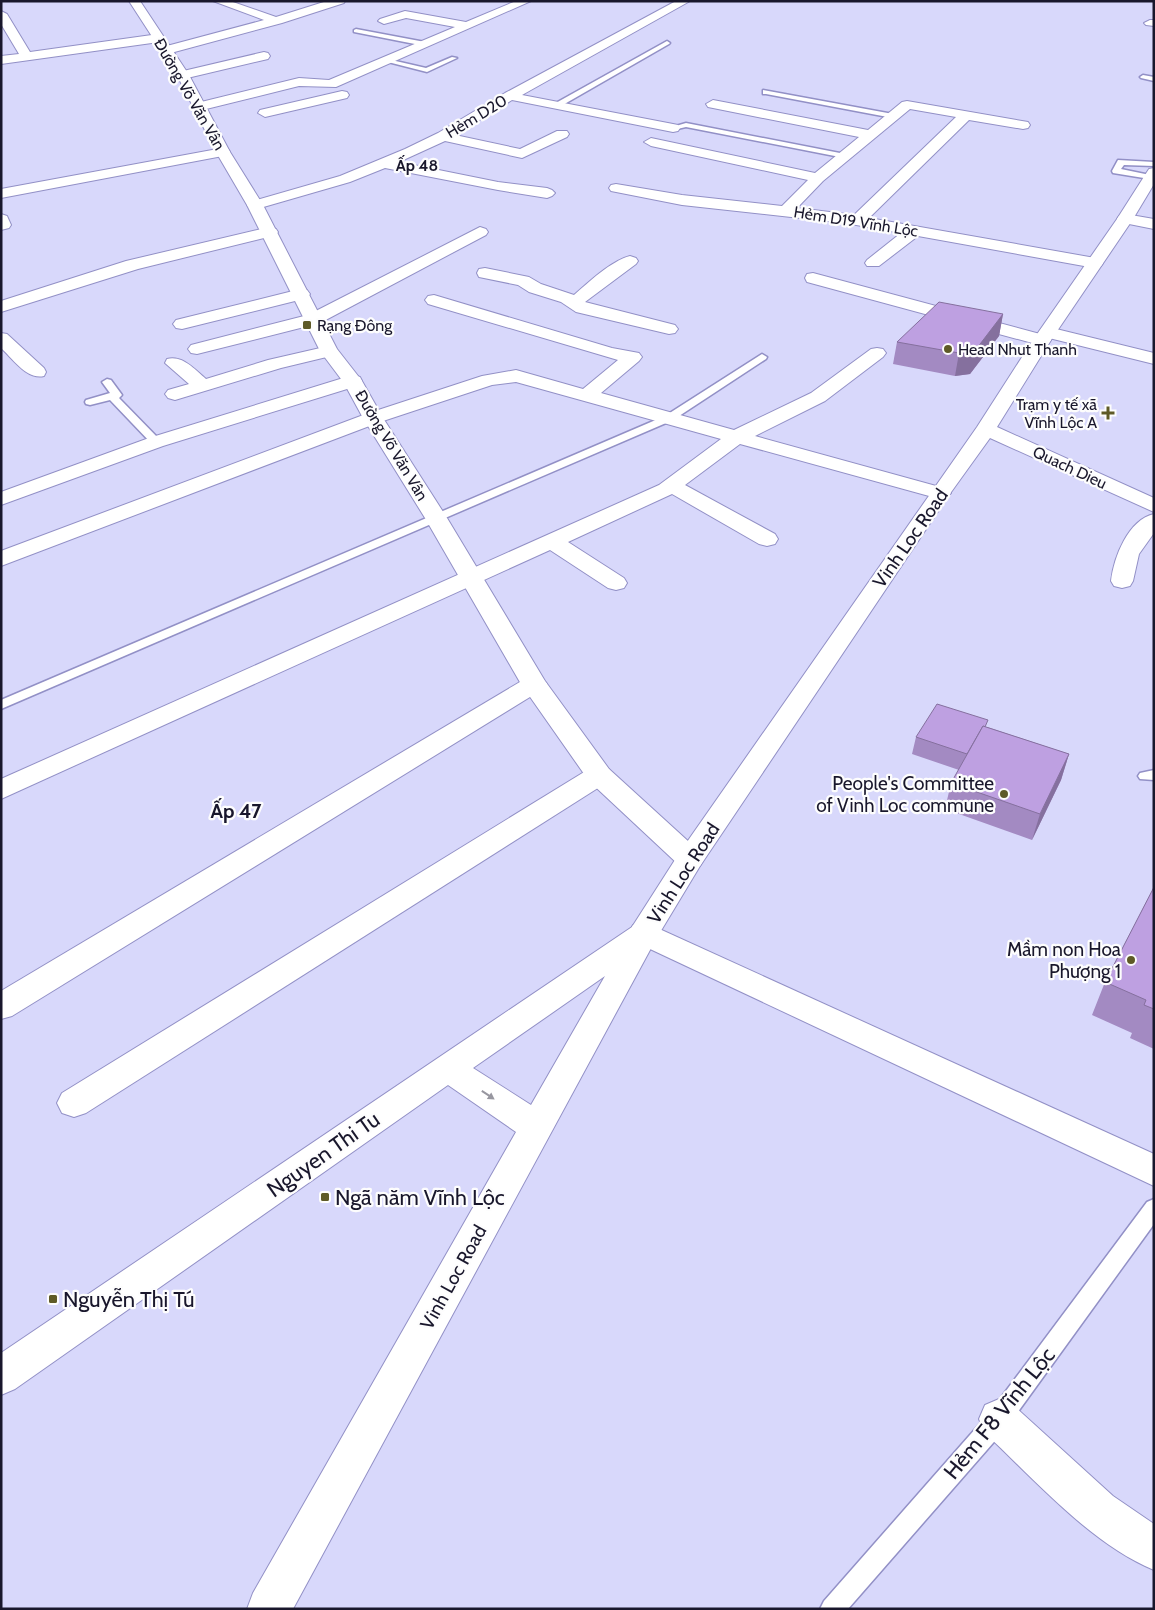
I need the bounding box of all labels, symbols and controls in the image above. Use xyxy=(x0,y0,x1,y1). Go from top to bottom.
street label: Đường Võ Văn Vân xyxy=(150,35,229,153)
street label: Hẻm D20 xyxy=(442,91,510,142)
district label: Ấp 48 xyxy=(396,155,438,175)
street label: Hẻm D19 Vĩnh Lộc xyxy=(792,202,919,241)
place label: Rạng Đông xyxy=(317,316,393,335)
marker: Rạng Đông xyxy=(301,319,313,331)
place label: Head Nhut Thanh xyxy=(958,340,1077,359)
marker: Head Nhut Thanh xyxy=(942,343,954,355)
street label: Đường Võ Văn Vân xyxy=(351,387,432,504)
place label: Trạm y tế xã Vĩnh Lộc A xyxy=(1016,395,1097,432)
marker: Trạm y tế xã Vĩnh Lộc A xyxy=(1101,406,1115,420)
street label: Quach Dieu xyxy=(1030,442,1110,493)
street label: Vinh Loc Road xyxy=(868,484,953,592)
place label: People's Committee of Vinh Loc commune xyxy=(816,772,994,817)
marker: People's Committee of Vinh Loc commune xyxy=(998,788,1010,800)
district label: Ấp 47 xyxy=(210,798,262,823)
street label: Vinh Loc Road xyxy=(642,819,725,928)
place label: Mầm non Hoa Phượng 1 xyxy=(1007,938,1121,983)
marker: Mầm non Hoa Phượng 1 xyxy=(1125,954,1137,966)
one-way arrow xyxy=(482,1090,495,1100)
street label: Nguyen Thi Tu xyxy=(262,1106,385,1203)
place label: Ngã năm Vĩnh Lộc xyxy=(335,1184,505,1211)
marker: Ngã năm Vĩnh Lộc xyxy=(319,1191,331,1203)
street label: Vinh Loc Road xyxy=(415,1221,492,1333)
place label: Nguyễn Thị Tú xyxy=(63,1286,195,1313)
marker: Nguyễn Thị Tú xyxy=(47,1293,59,1305)
street label: Hẻm F8 Vĩnh Lộc xyxy=(938,1342,1061,1485)

